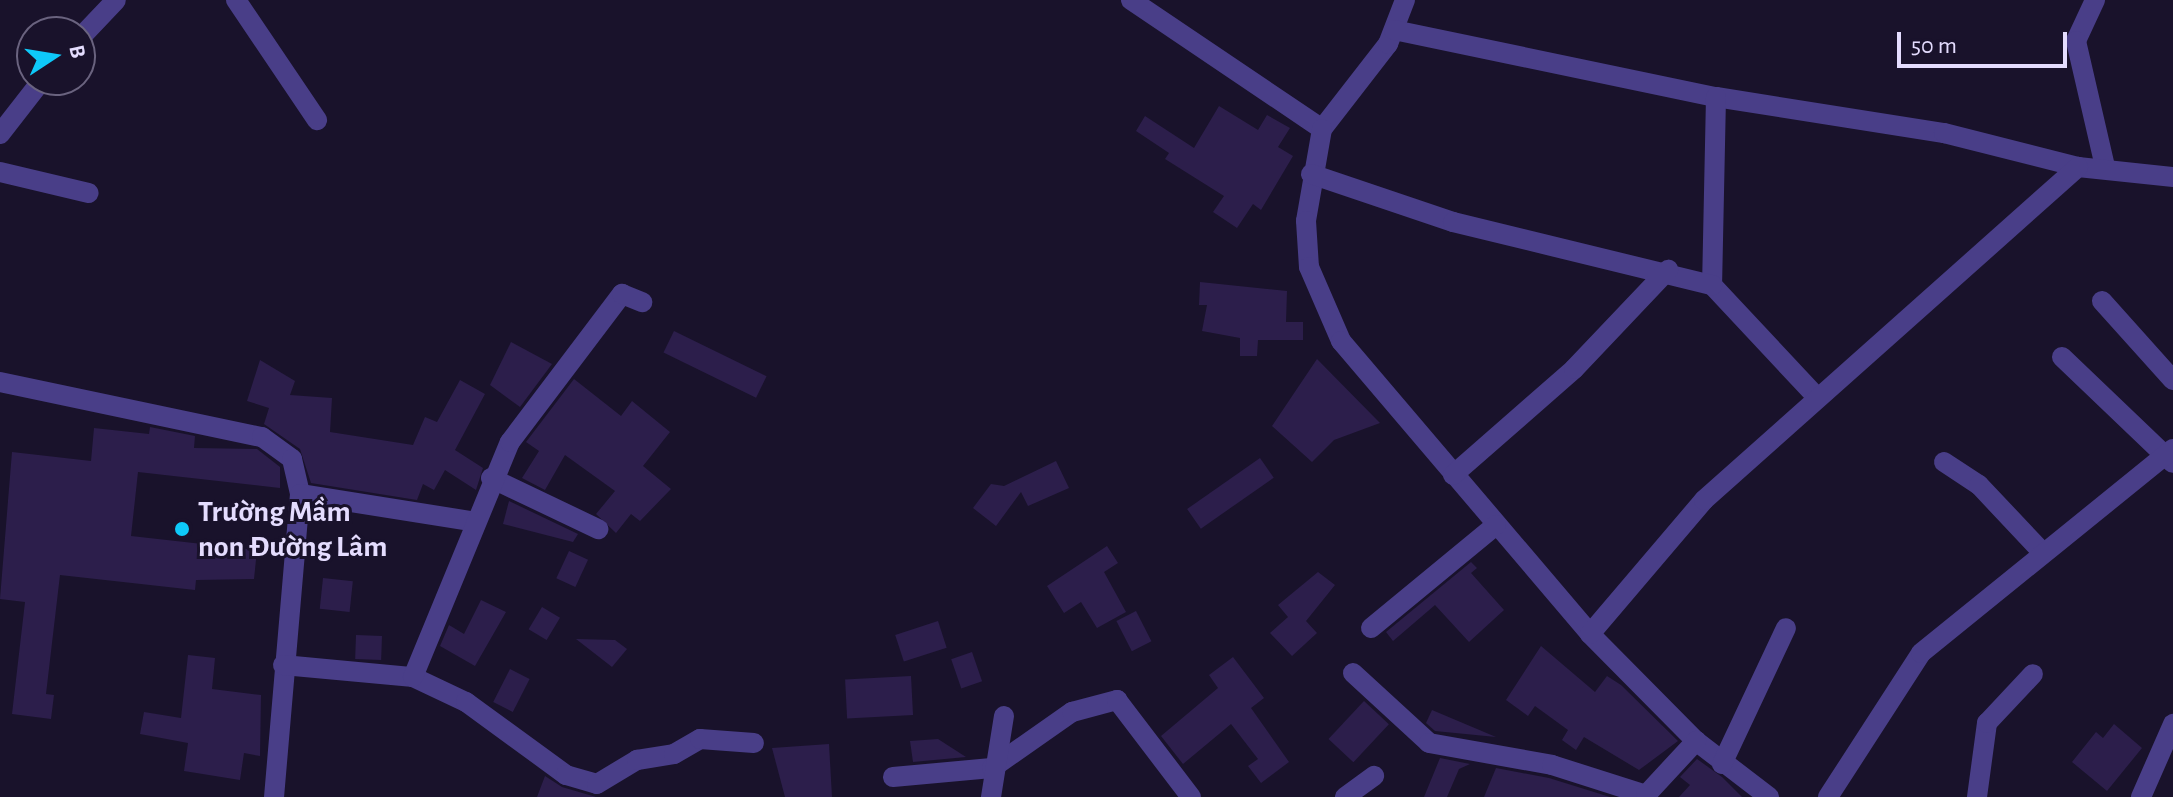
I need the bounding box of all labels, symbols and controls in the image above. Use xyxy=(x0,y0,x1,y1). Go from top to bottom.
north arrow xyxy=(16,16,96,96)
scale bar xyxy=(1901,16,2071,66)
text: 50 m xyxy=(1911,34,1957,58)
text: B xyxy=(65,43,90,60)
place label: Trường Mầm non Đường Lâm xyxy=(198,494,387,564)
marker: Trường Mầm non Đường Lâm xyxy=(173,520,191,538)

